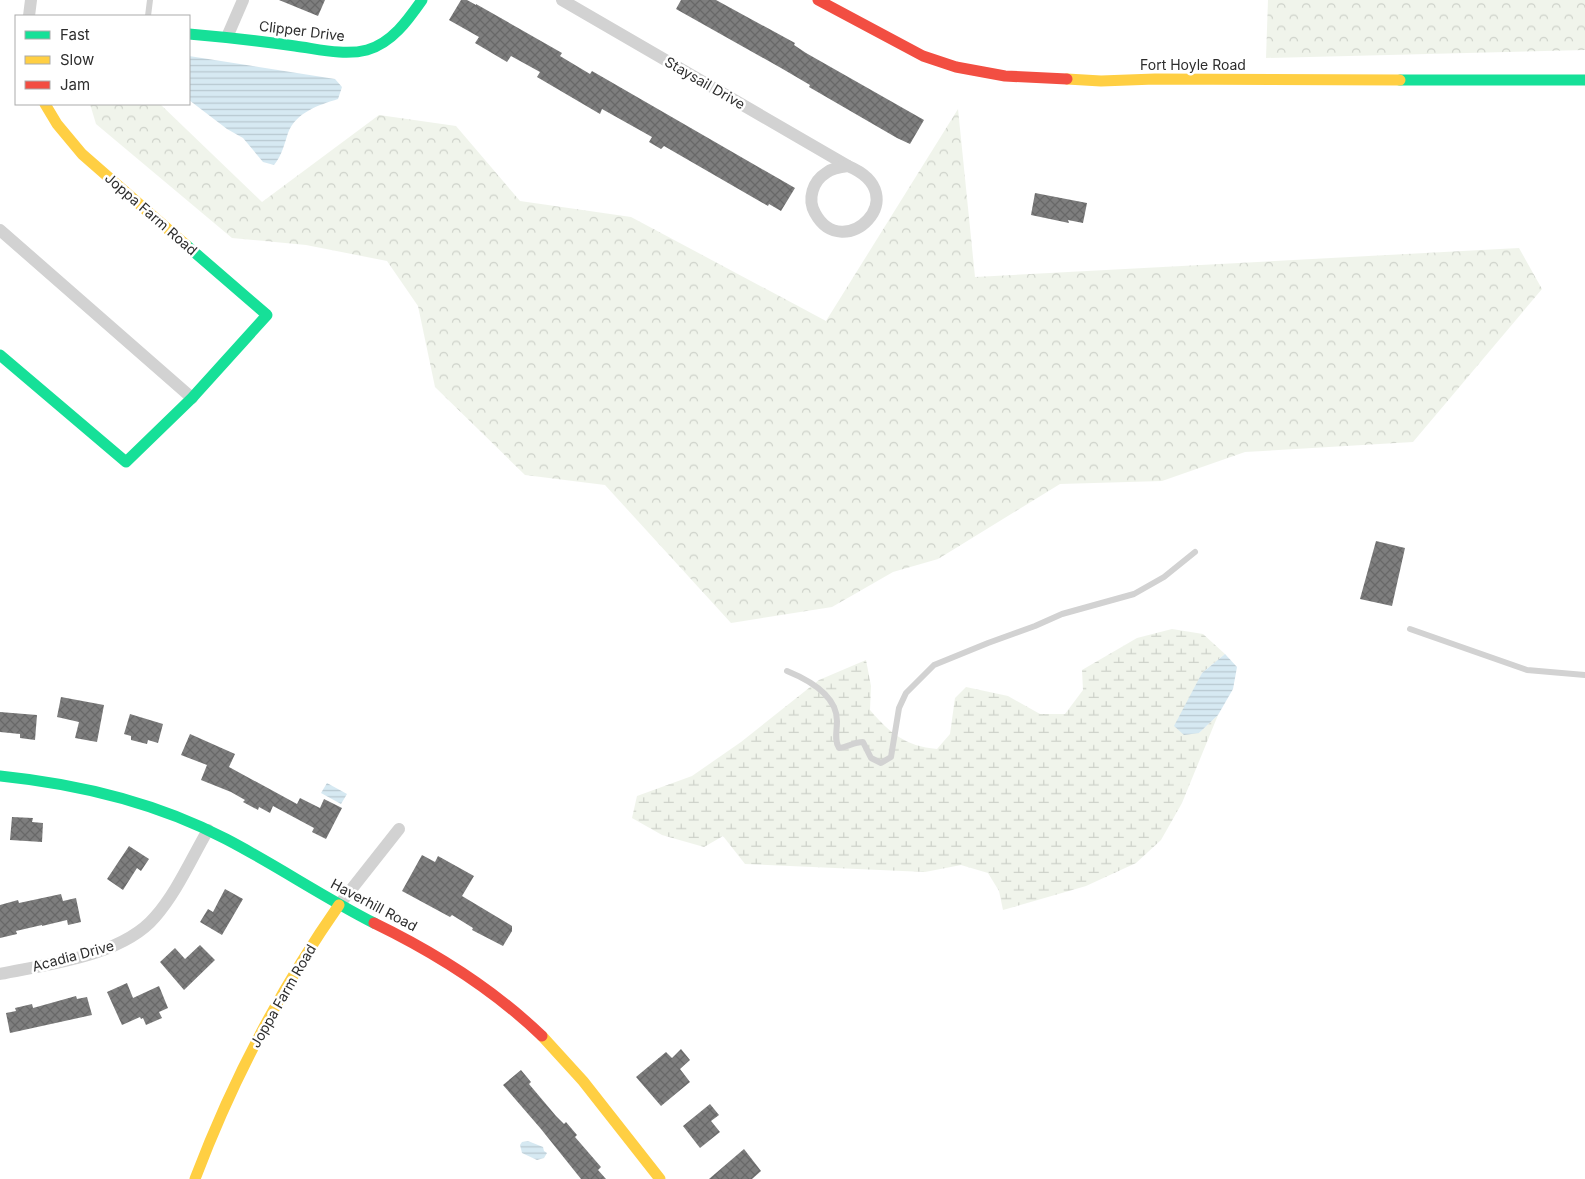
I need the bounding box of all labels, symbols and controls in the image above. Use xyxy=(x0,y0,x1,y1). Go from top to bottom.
legend xyxy=(15,15,190,105)
street label: Clipper Drive xyxy=(258,17,346,44)
text: Fast xyxy=(60,25,90,44)
text: Slow xyxy=(60,50,94,69)
street label: Staysail Drive xyxy=(662,53,748,112)
street label: Fort Hoyle Road xyxy=(1140,56,1246,73)
text: Jam xyxy=(60,75,90,94)
street label: Joppa Farm Road xyxy=(102,169,201,258)
street label: Haverhill Road xyxy=(328,875,420,934)
street label: Acadia Drive xyxy=(30,936,116,975)
street label: Joppa Farm Road xyxy=(246,941,319,1051)

